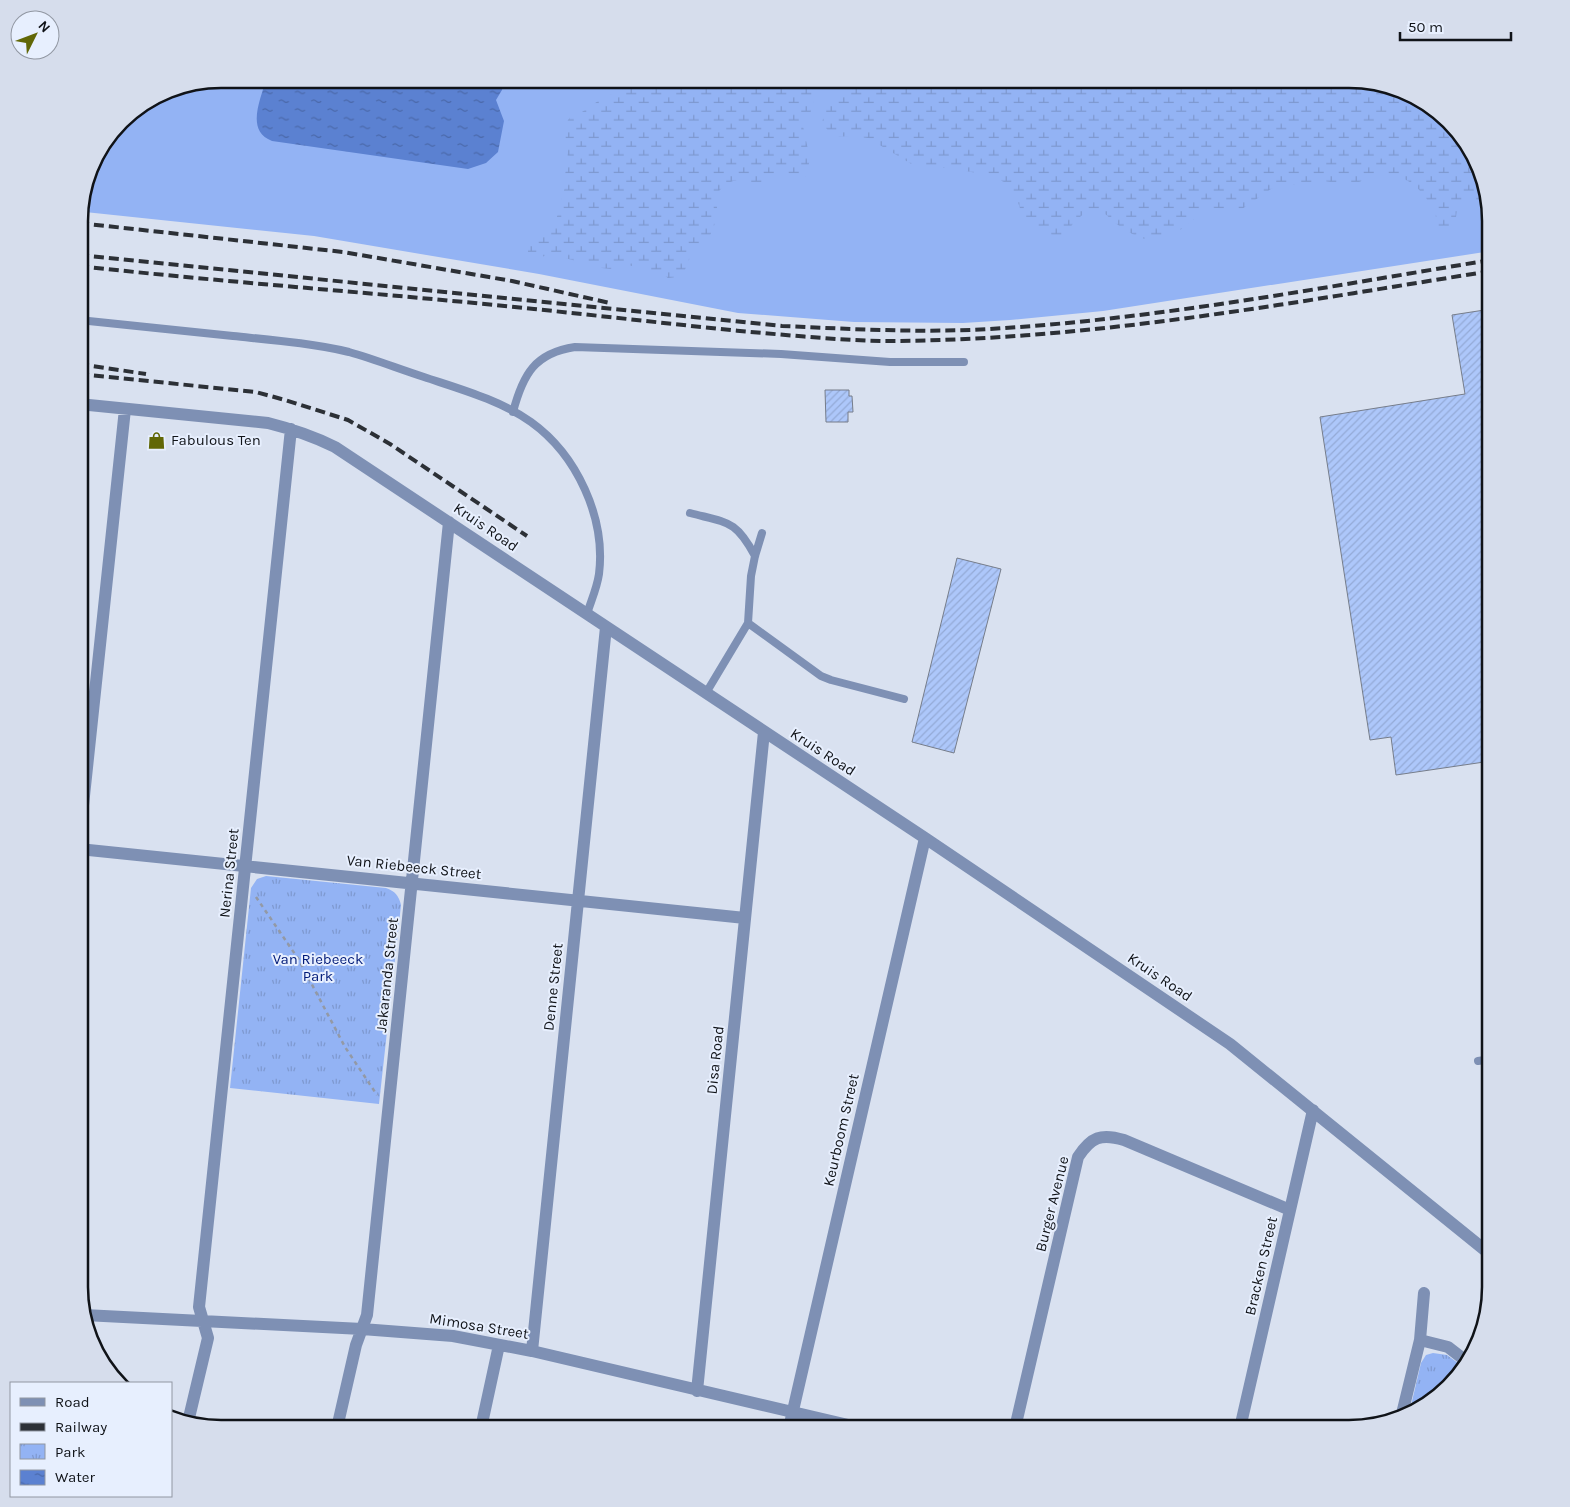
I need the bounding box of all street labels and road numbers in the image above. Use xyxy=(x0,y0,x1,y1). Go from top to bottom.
street label: Kruis Road xyxy=(450,499,522,555)
street label: Kruis Road xyxy=(787,724,859,780)
street label: Nerina Street xyxy=(215,827,243,919)
street label: Van Riebeeck Street xyxy=(346,851,483,883)
street label: Jakaranda Street xyxy=(372,916,402,1033)
street label: Denne Street xyxy=(539,942,567,1032)
street label: Kruis Road xyxy=(1124,949,1196,1005)
street label: Disa Road xyxy=(702,1025,728,1095)
street label: Keurboom Street xyxy=(819,1071,863,1188)
street label: Burger Avenue xyxy=(1031,1154,1073,1254)
street label: Bracken Street xyxy=(1241,1215,1281,1317)
street label: Mimosa Street xyxy=(428,1309,530,1343)

